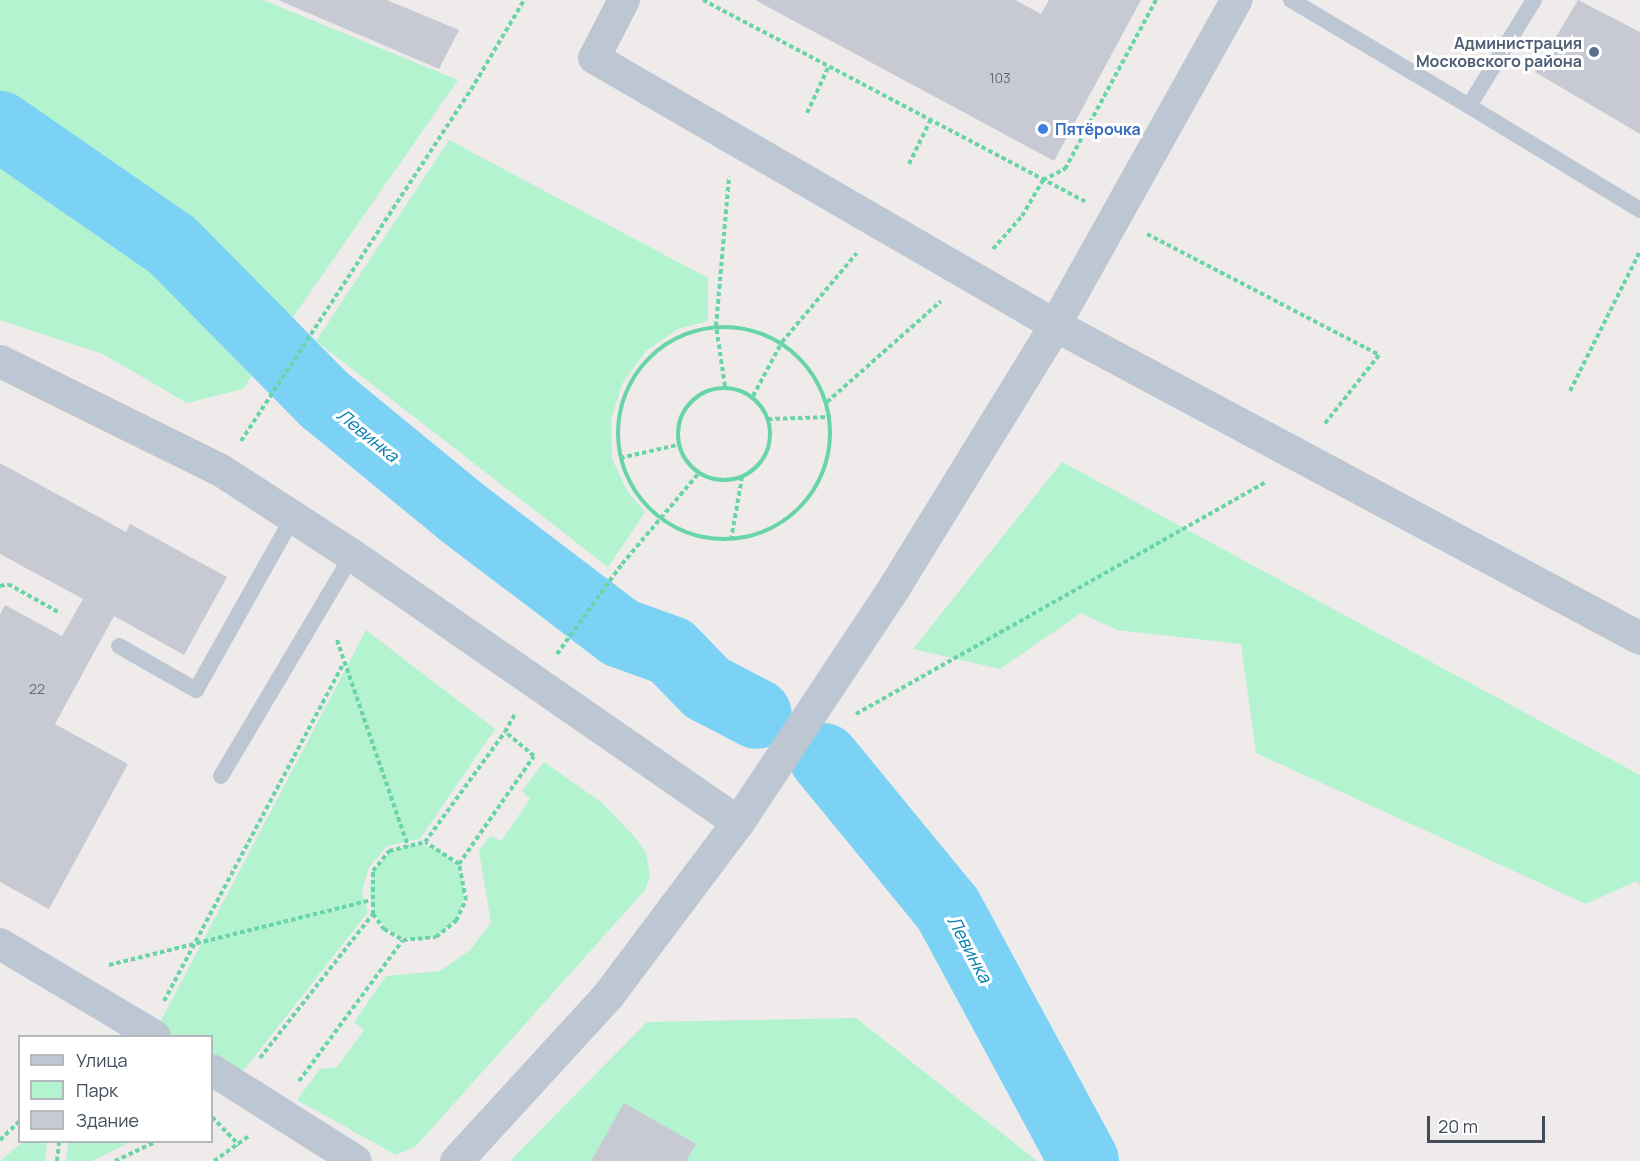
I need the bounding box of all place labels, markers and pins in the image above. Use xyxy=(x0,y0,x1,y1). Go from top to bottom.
place label: Администрация Московского района xyxy=(1416,33,1582,71)
marker: Администрация Московского района xyxy=(1587,45,1601,59)
place label: Пятёрочка xyxy=(1055,119,1141,139)
marker: Пятёрочка xyxy=(1036,122,1050,136)

